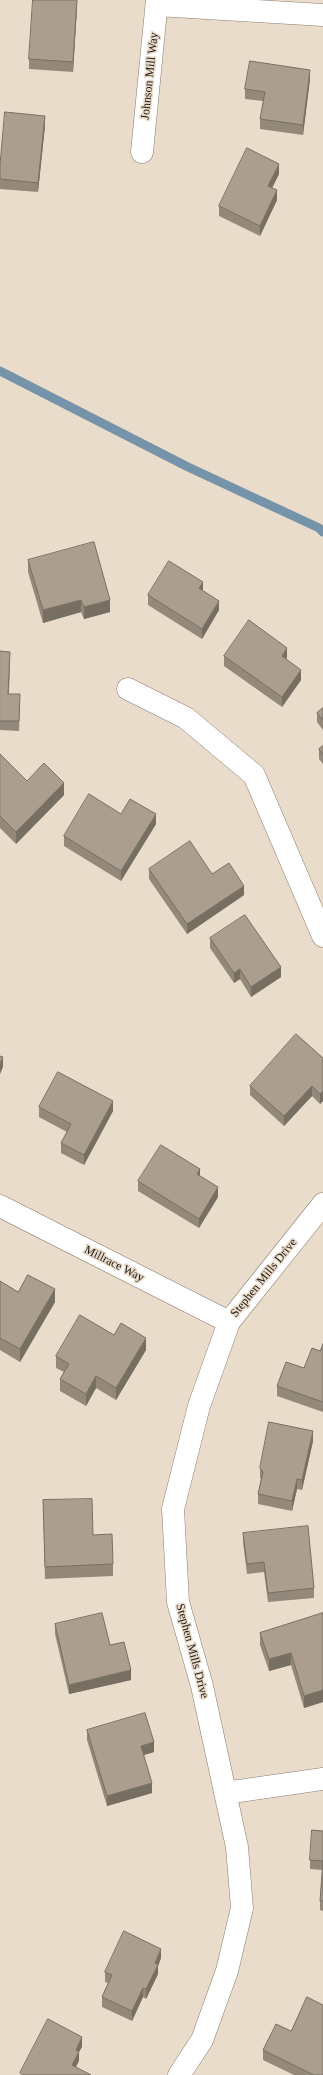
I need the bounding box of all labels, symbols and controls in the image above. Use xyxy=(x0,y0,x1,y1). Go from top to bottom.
street label: Johnson Mill Way xyxy=(138,32,162,120)
street label: Stephen Mills Drive xyxy=(228,1236,300,1320)
street label: Millrace Way xyxy=(82,1243,146,1285)
street label: Stephen Mills Drive xyxy=(172,1602,212,1700)

